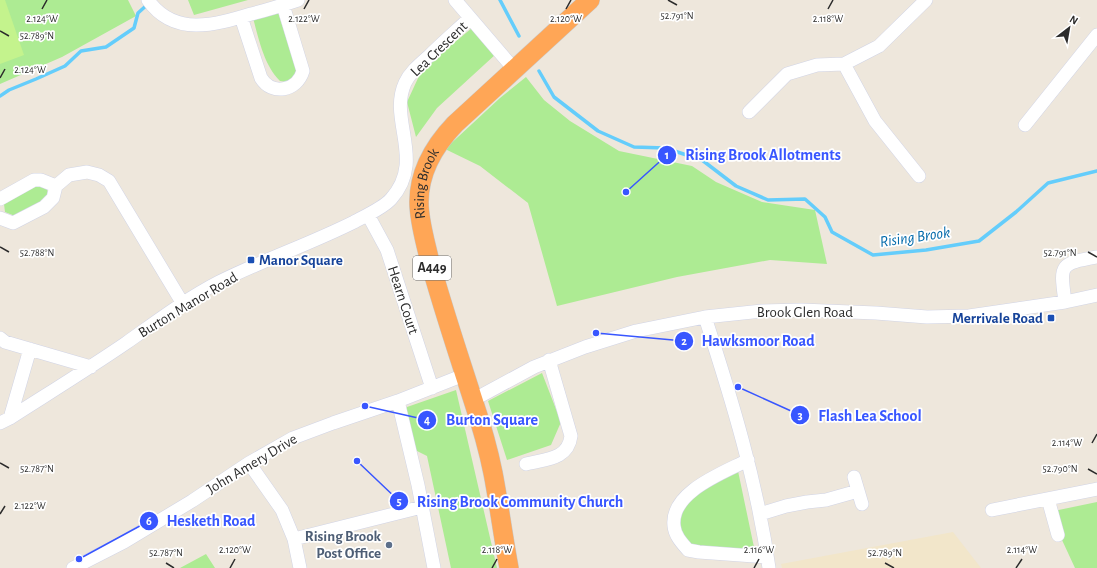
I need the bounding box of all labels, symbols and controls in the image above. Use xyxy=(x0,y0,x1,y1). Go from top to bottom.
north arrow xyxy=(1049,8,1089,48)
text: 52.791°N xyxy=(660,11,694,21)
text: N xyxy=(1068,13,1080,27)
text: 2.124°W xyxy=(26,14,58,24)
text: 2.122°W xyxy=(288,14,320,24)
text: 2.120°W xyxy=(550,14,582,24)
text: 2.118°W xyxy=(813,14,843,24)
street label: Lea Crescent xyxy=(408,18,470,80)
text: 52.789°N xyxy=(20,31,54,41)
text: 2.124°W xyxy=(14,65,46,75)
callout: Rising Brook Allotments xyxy=(657,141,849,169)
street label: Rising Brook xyxy=(411,145,441,220)
text: Rising Brook Allotments xyxy=(685,147,841,163)
text: 1 xyxy=(665,149,669,161)
water label: Rising Brook xyxy=(879,224,951,250)
text: 52.788°N xyxy=(20,248,54,258)
text: 52.791°N xyxy=(1043,248,1077,258)
place label: Manor Square xyxy=(259,253,343,268)
marker: Manor Square xyxy=(246,255,256,265)
road number: A449 xyxy=(413,256,451,280)
street label: Hearn Court xyxy=(385,264,421,336)
street label: Burton Manor Road xyxy=(136,269,240,341)
street label: Brook Glen Road xyxy=(757,305,853,320)
place label: Merrivale Road xyxy=(952,311,1043,326)
marker: Merrivale Road xyxy=(1046,313,1056,323)
callout: Hawksmoor Road xyxy=(674,327,823,355)
text: Hawksmoor Road xyxy=(701,333,815,349)
text: 2 xyxy=(681,335,687,347)
callout: Flash Lea School xyxy=(790,401,929,429)
callout: Burton Square xyxy=(417,406,546,434)
text: Flash Lea School xyxy=(818,408,922,424)
text: 3 xyxy=(797,409,803,421)
text: Burton Square xyxy=(446,412,539,428)
text: 4 xyxy=(424,414,430,426)
street label: John Amery Drive xyxy=(204,431,300,497)
text: 2.114°W xyxy=(1052,438,1082,448)
text: 52.787°N xyxy=(20,464,54,474)
text: 52.790°N xyxy=(1043,464,1077,474)
callout: Rising Brook Community Church xyxy=(389,487,632,515)
text: Rising Brook Community Church xyxy=(417,494,623,511)
text: 5 xyxy=(396,495,402,507)
text: 2.122°W xyxy=(14,501,46,511)
callout: Hesketh Road xyxy=(139,507,264,535)
text: Hesketh Road xyxy=(166,513,256,529)
text: 6 xyxy=(146,515,152,527)
place label: Rising Brook Post Office xyxy=(305,529,382,561)
marker: Rising Brook Post Office xyxy=(384,540,394,550)
text: 2.120°W xyxy=(219,545,251,555)
text: 2.118°W xyxy=(482,545,512,555)
text: 2.116°W xyxy=(744,545,774,555)
text: 2.114°W xyxy=(1007,545,1037,555)
text: 52.787°N xyxy=(149,548,183,558)
text: 52.789°N xyxy=(868,548,902,558)

